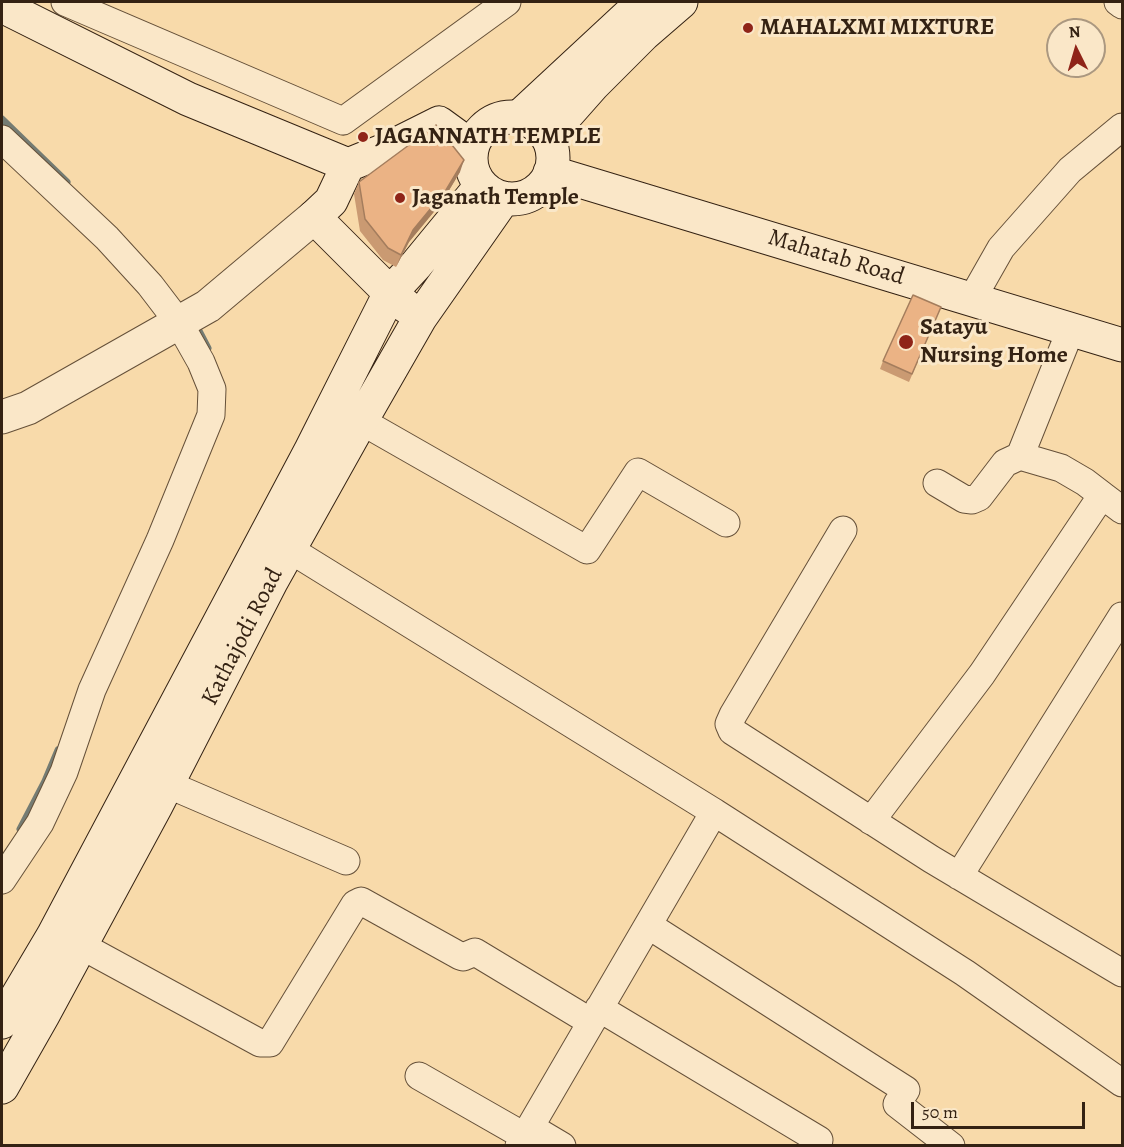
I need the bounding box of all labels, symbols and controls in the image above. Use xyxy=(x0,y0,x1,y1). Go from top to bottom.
place label: MAHALXMI MIXTURE xyxy=(760,14,994,42)
north arrow xyxy=(1046,18,1106,78)
marker: MAHALXMI MIXTURE xyxy=(741,21,755,35)
text: N xyxy=(1068,21,1081,44)
place label: JAGANNATH TEMPLE xyxy=(375,123,601,151)
marker: JAGANNATH TEMPLE xyxy=(356,130,370,144)
place label: Jaganath Temple xyxy=(412,184,579,212)
marker: Jaganath Temple xyxy=(393,191,407,205)
street label: Mahatab Road xyxy=(764,224,908,292)
place label: Satayu Nursing Home xyxy=(920,314,1068,370)
marker: Satayu Nursing Home xyxy=(897,333,915,351)
street label: Kathajodi Road xyxy=(196,564,290,710)
scale bar xyxy=(914,1090,1088,1128)
text: 50 m xyxy=(922,1100,958,1124)

